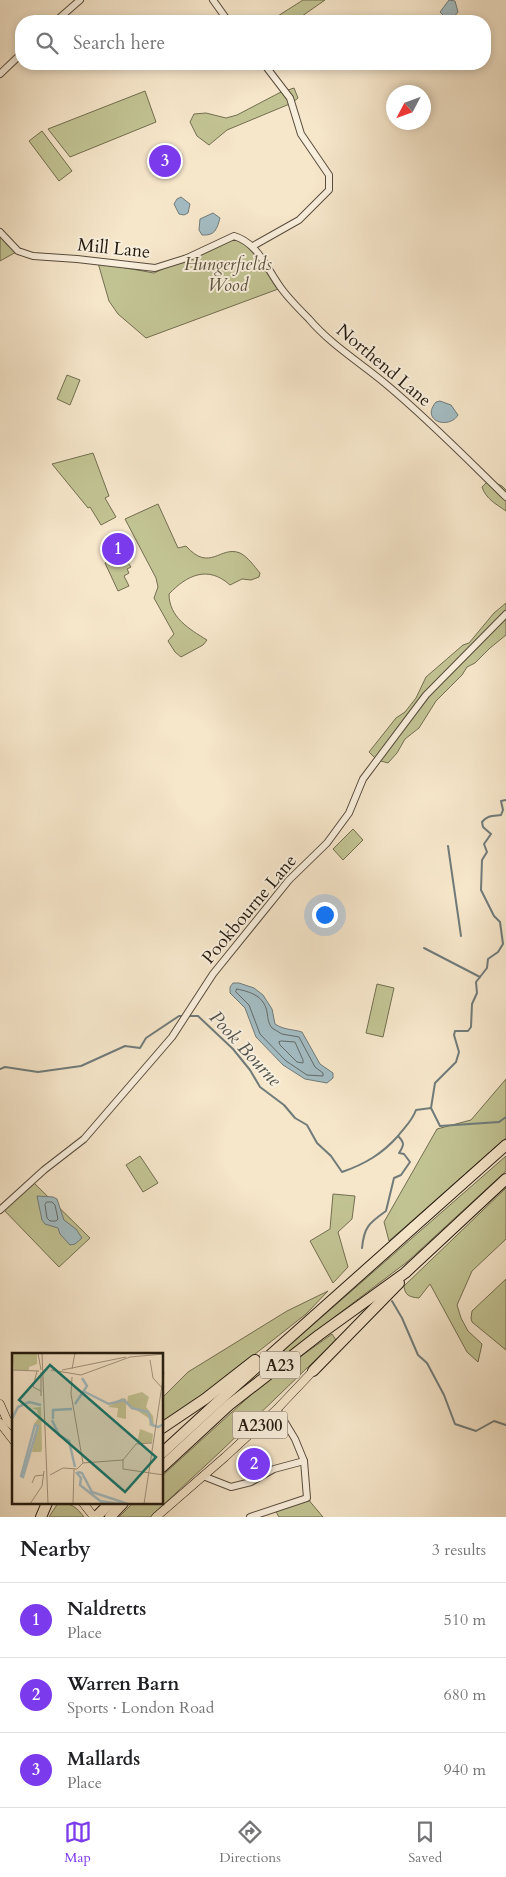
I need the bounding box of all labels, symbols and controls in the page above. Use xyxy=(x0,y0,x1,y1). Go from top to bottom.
search box xyxy=(15,15,491,70)
icon: search xyxy=(33,29,61,57)
text: Search here xyxy=(73,30,165,56)
north arrow xyxy=(386,85,431,130)
pin: 3 xyxy=(149,142,181,180)
street label: Mill Lane xyxy=(76,232,152,265)
park label: Hungerfields Wood xyxy=(184,252,272,298)
street label: Northend Lane xyxy=(331,318,437,413)
pin: 1 xyxy=(102,530,134,568)
street label: Pookbourne Lane xyxy=(196,849,303,969)
your location xyxy=(312,902,338,928)
water label: Pook Bourne xyxy=(203,1005,288,1093)
road number: A23 xyxy=(260,1352,300,1378)
inset map xyxy=(12,1353,164,1504)
road number: A2300 xyxy=(232,1412,288,1438)
pin: 2 xyxy=(238,1445,270,1483)
text: Nearby xyxy=(20,1535,91,1564)
text: 3 results xyxy=(432,1539,486,1561)
text: Naldretts xyxy=(67,1596,146,1622)
text: 1 xyxy=(32,1609,40,1631)
text: 510 m xyxy=(444,1609,486,1631)
text: Place xyxy=(67,1622,102,1644)
text: Warren Barn xyxy=(67,1671,179,1697)
text: 2 xyxy=(32,1684,40,1706)
text: 680 m xyxy=(444,1684,486,1706)
text: Sports · London Road xyxy=(67,1697,214,1719)
text: Mallards xyxy=(67,1746,140,1772)
text: 3 xyxy=(32,1759,40,1781)
text: 940 m xyxy=(444,1759,486,1781)
text: Place xyxy=(67,1772,102,1794)
tab: Map xyxy=(64,1818,92,1867)
tab: Directions xyxy=(219,1818,281,1867)
tab: Saved xyxy=(408,1818,442,1867)

